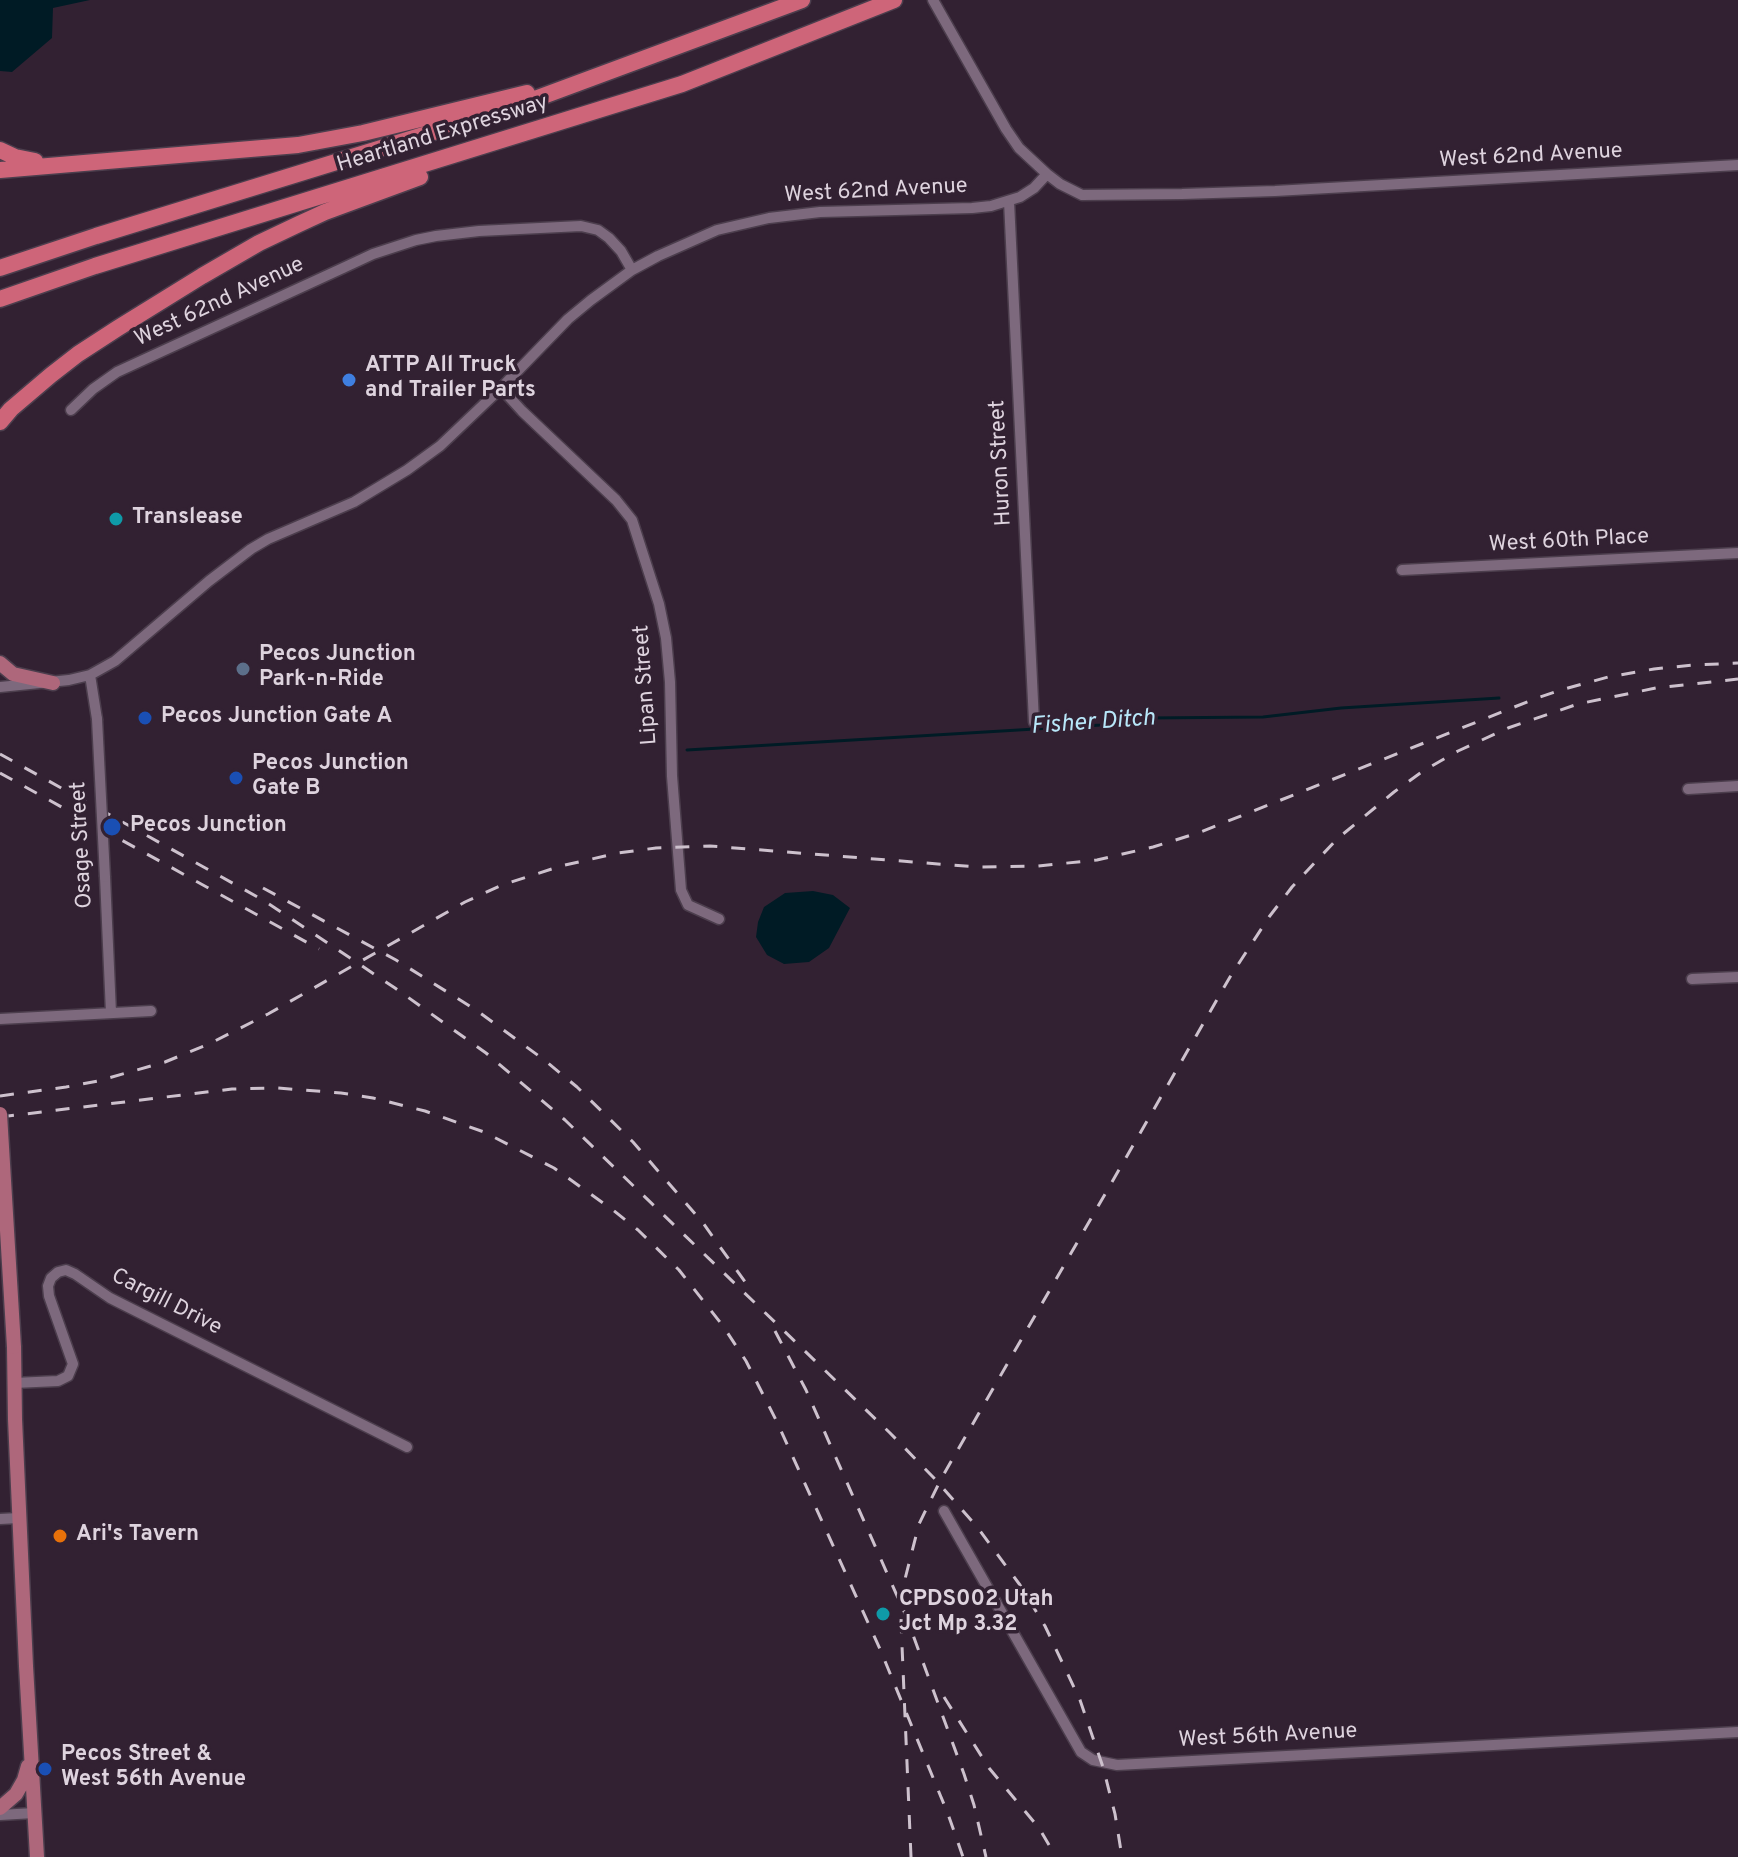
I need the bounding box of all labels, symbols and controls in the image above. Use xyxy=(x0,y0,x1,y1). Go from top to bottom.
street label: Heartland Expressway xyxy=(334,90,552,180)
street label: West 62nd Avenue xyxy=(1439,139,1623,175)
street label: West 62nd Avenue xyxy=(784,174,968,210)
street label: West 62nd Avenue xyxy=(131,252,309,354)
place label: ATTP All Truck and Trailer Parts xyxy=(365,354,536,406)
marker: ATTP All Truck and Trailer Parts xyxy=(340,371,358,389)
street label: Huron Street xyxy=(986,399,1018,527)
place label: Translease xyxy=(132,506,243,532)
marker: Translease xyxy=(107,510,125,528)
street label: West 60th Place xyxy=(1488,525,1650,559)
street label: Lipan Street xyxy=(630,624,664,746)
place label: Pecos Junction Park-n-Ride xyxy=(259,643,416,694)
marker: Pecos Junction Park-n-Ride xyxy=(234,660,252,678)
place label: Pecos Junction Gate A xyxy=(161,705,392,731)
water label: Fisher Ditch xyxy=(1030,705,1156,743)
marker: Pecos Junction Gate A xyxy=(136,709,154,727)
place label: Pecos Junction Gate B xyxy=(252,752,409,804)
marker: Pecos Junction Gate B xyxy=(227,769,245,787)
street label: Osage Street xyxy=(66,781,100,909)
place label: Pecos Junction xyxy=(130,814,287,840)
marker: Pecos Junction xyxy=(101,816,123,838)
street label: Cargill Drive xyxy=(106,1264,226,1342)
place label: Ari's Tavern xyxy=(76,1523,199,1549)
marker: Ari's Tavern xyxy=(51,1527,69,1545)
place label: CPDS002 Utah Jct Mp 3.32 xyxy=(899,1588,1053,1640)
marker: CPDS002 Utah Jct Mp 3.32 xyxy=(874,1605,892,1623)
street label: West 56th Avenue xyxy=(1178,1719,1358,1755)
place label: Pecos Street & West 56th Avenue xyxy=(61,1743,246,1794)
marker: Pecos Street & West 56th Avenue xyxy=(36,1760,54,1778)

